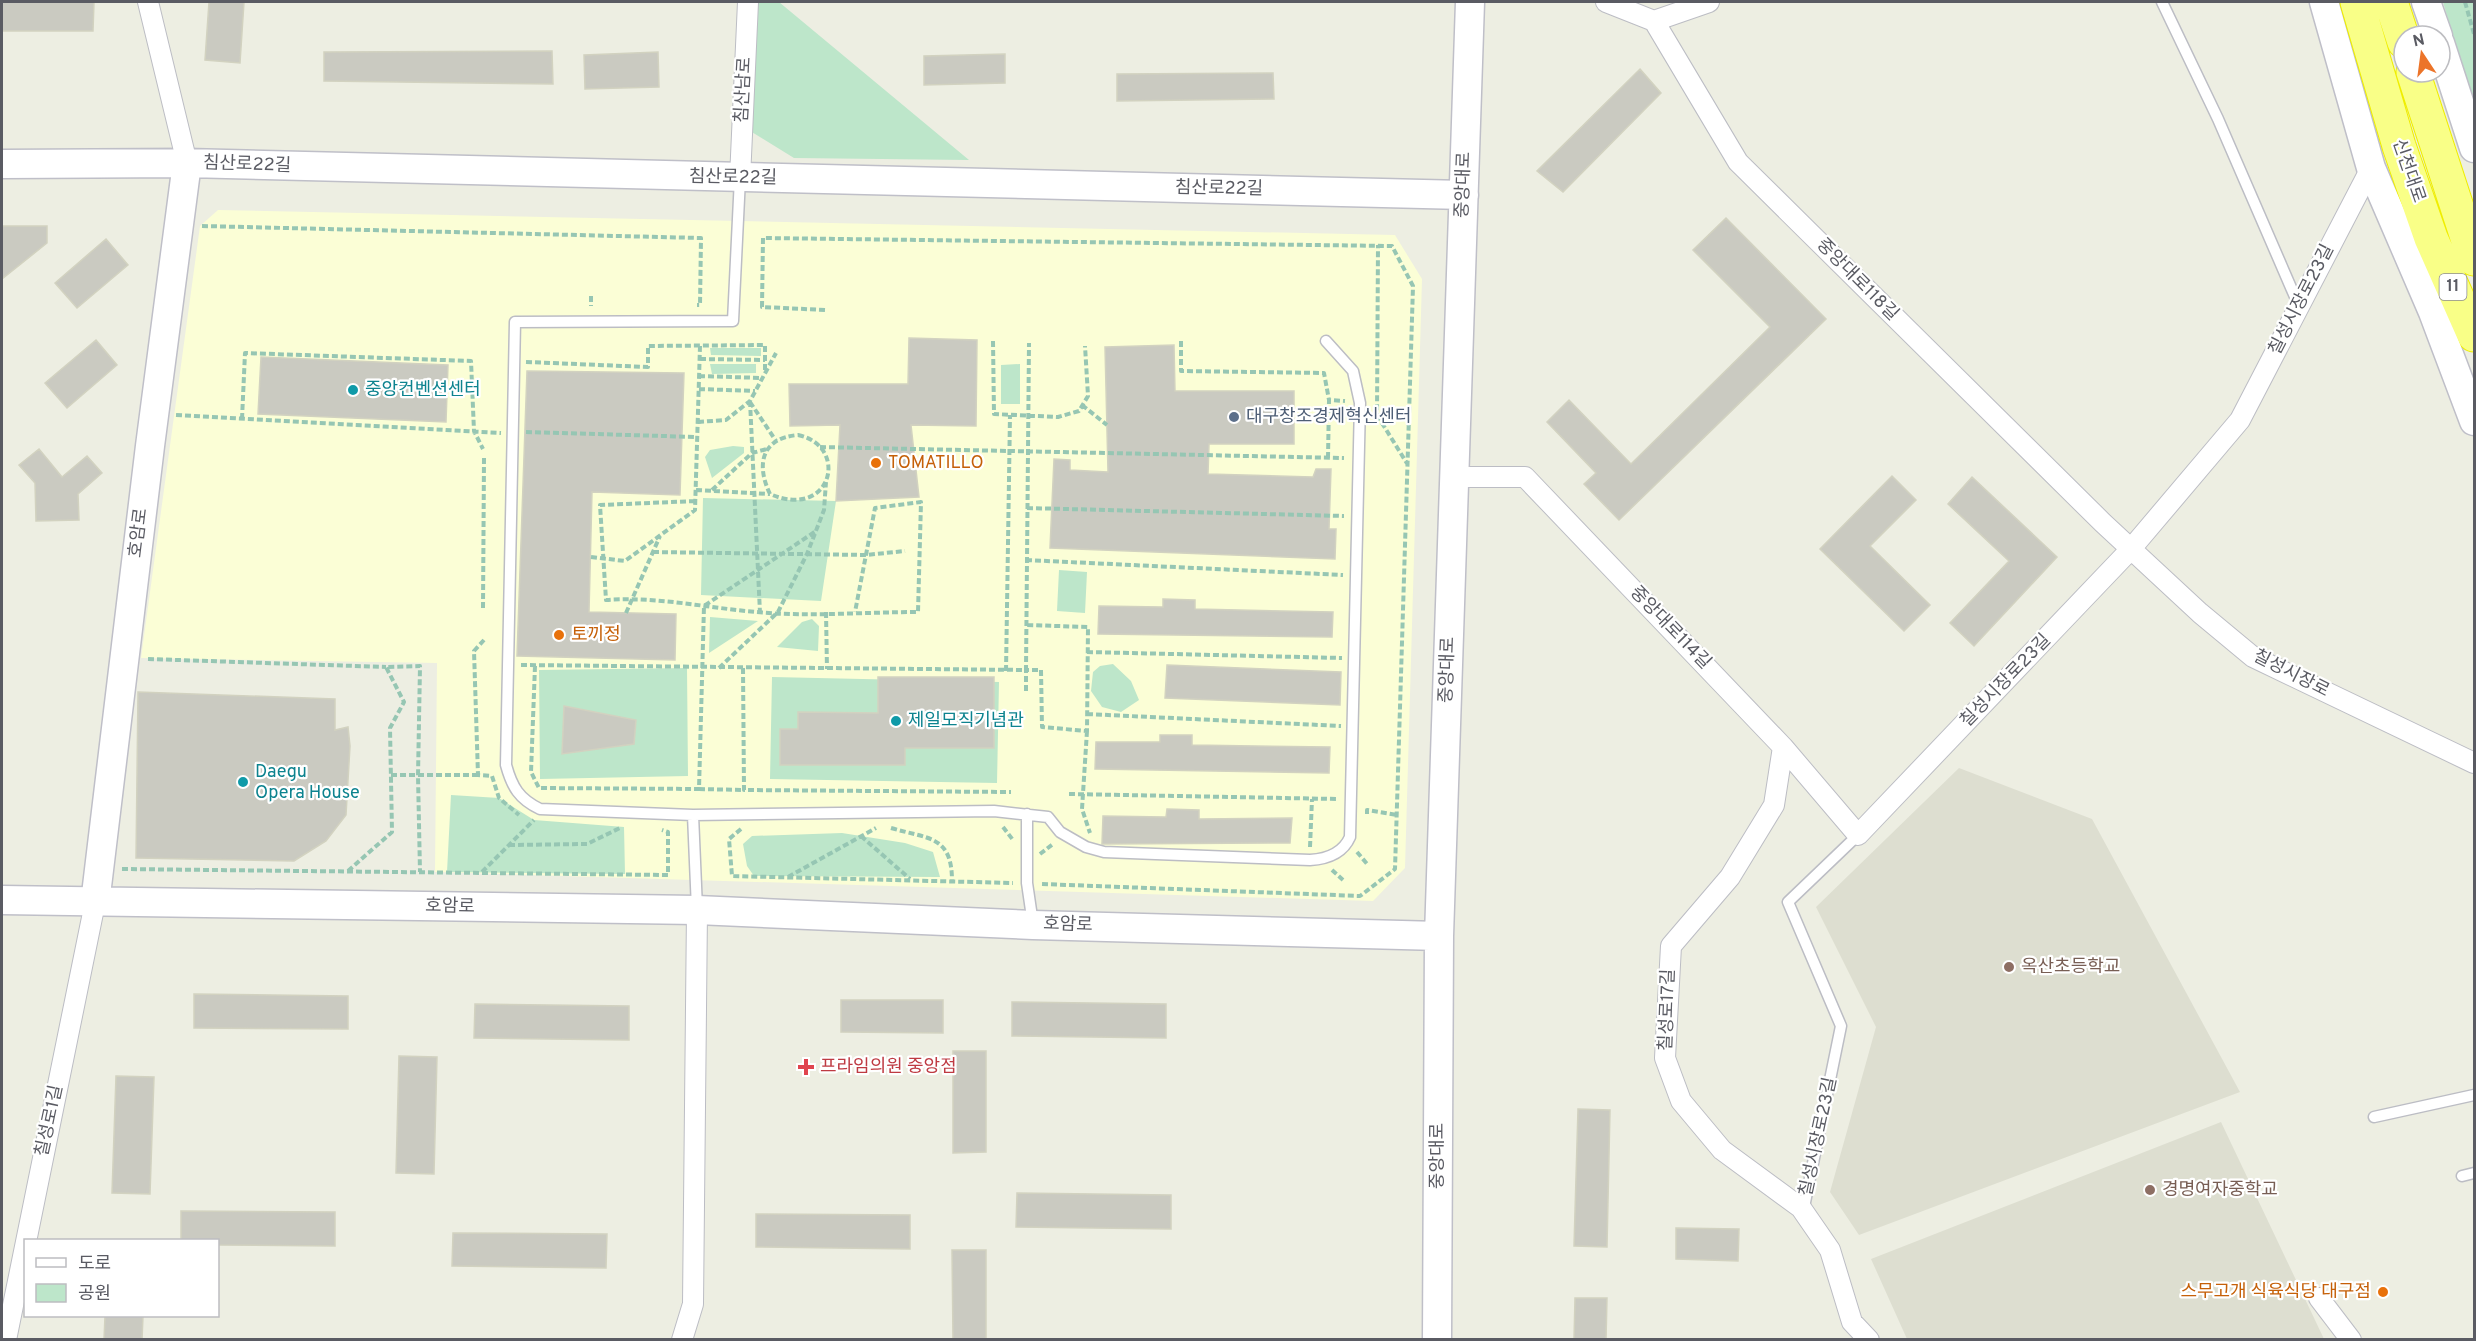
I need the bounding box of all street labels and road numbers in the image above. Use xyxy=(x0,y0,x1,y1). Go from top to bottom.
street label: 침산남로 xyxy=(731,56,757,124)
street label: 신천대로 xyxy=(2386,136,2430,206)
street label: 중앙대로 xyxy=(1451,151,1477,219)
street label: 침산로22길 xyxy=(202,152,292,178)
street label: 침산로22길 xyxy=(689,166,777,190)
street label: 침산로22길 xyxy=(1175,177,1263,201)
street label: 중앙대로118길 xyxy=(1811,234,1903,326)
street label: 칠성시장로23길 xyxy=(2264,241,2340,359)
road number: 11 xyxy=(2440,274,2466,300)
street label: 호암로 xyxy=(125,507,153,559)
street label: 중앙대로114길 xyxy=(1625,582,1715,674)
street label: 칠성시장로23길 xyxy=(1956,629,2056,733)
street label: 중앙대로 xyxy=(1435,636,1461,704)
street label: 칠성시장로 xyxy=(2249,645,2333,703)
street label: 호암로 xyxy=(425,895,475,919)
street label: 호암로 xyxy=(1043,913,1093,937)
street label: 칠성로17길 xyxy=(1655,968,1681,1052)
street label: 칠성시장로23길 xyxy=(1795,1075,1843,1199)
street label: 칠성로1길 xyxy=(31,1083,69,1159)
street label: 중앙대로 xyxy=(1427,1123,1450,1189)

